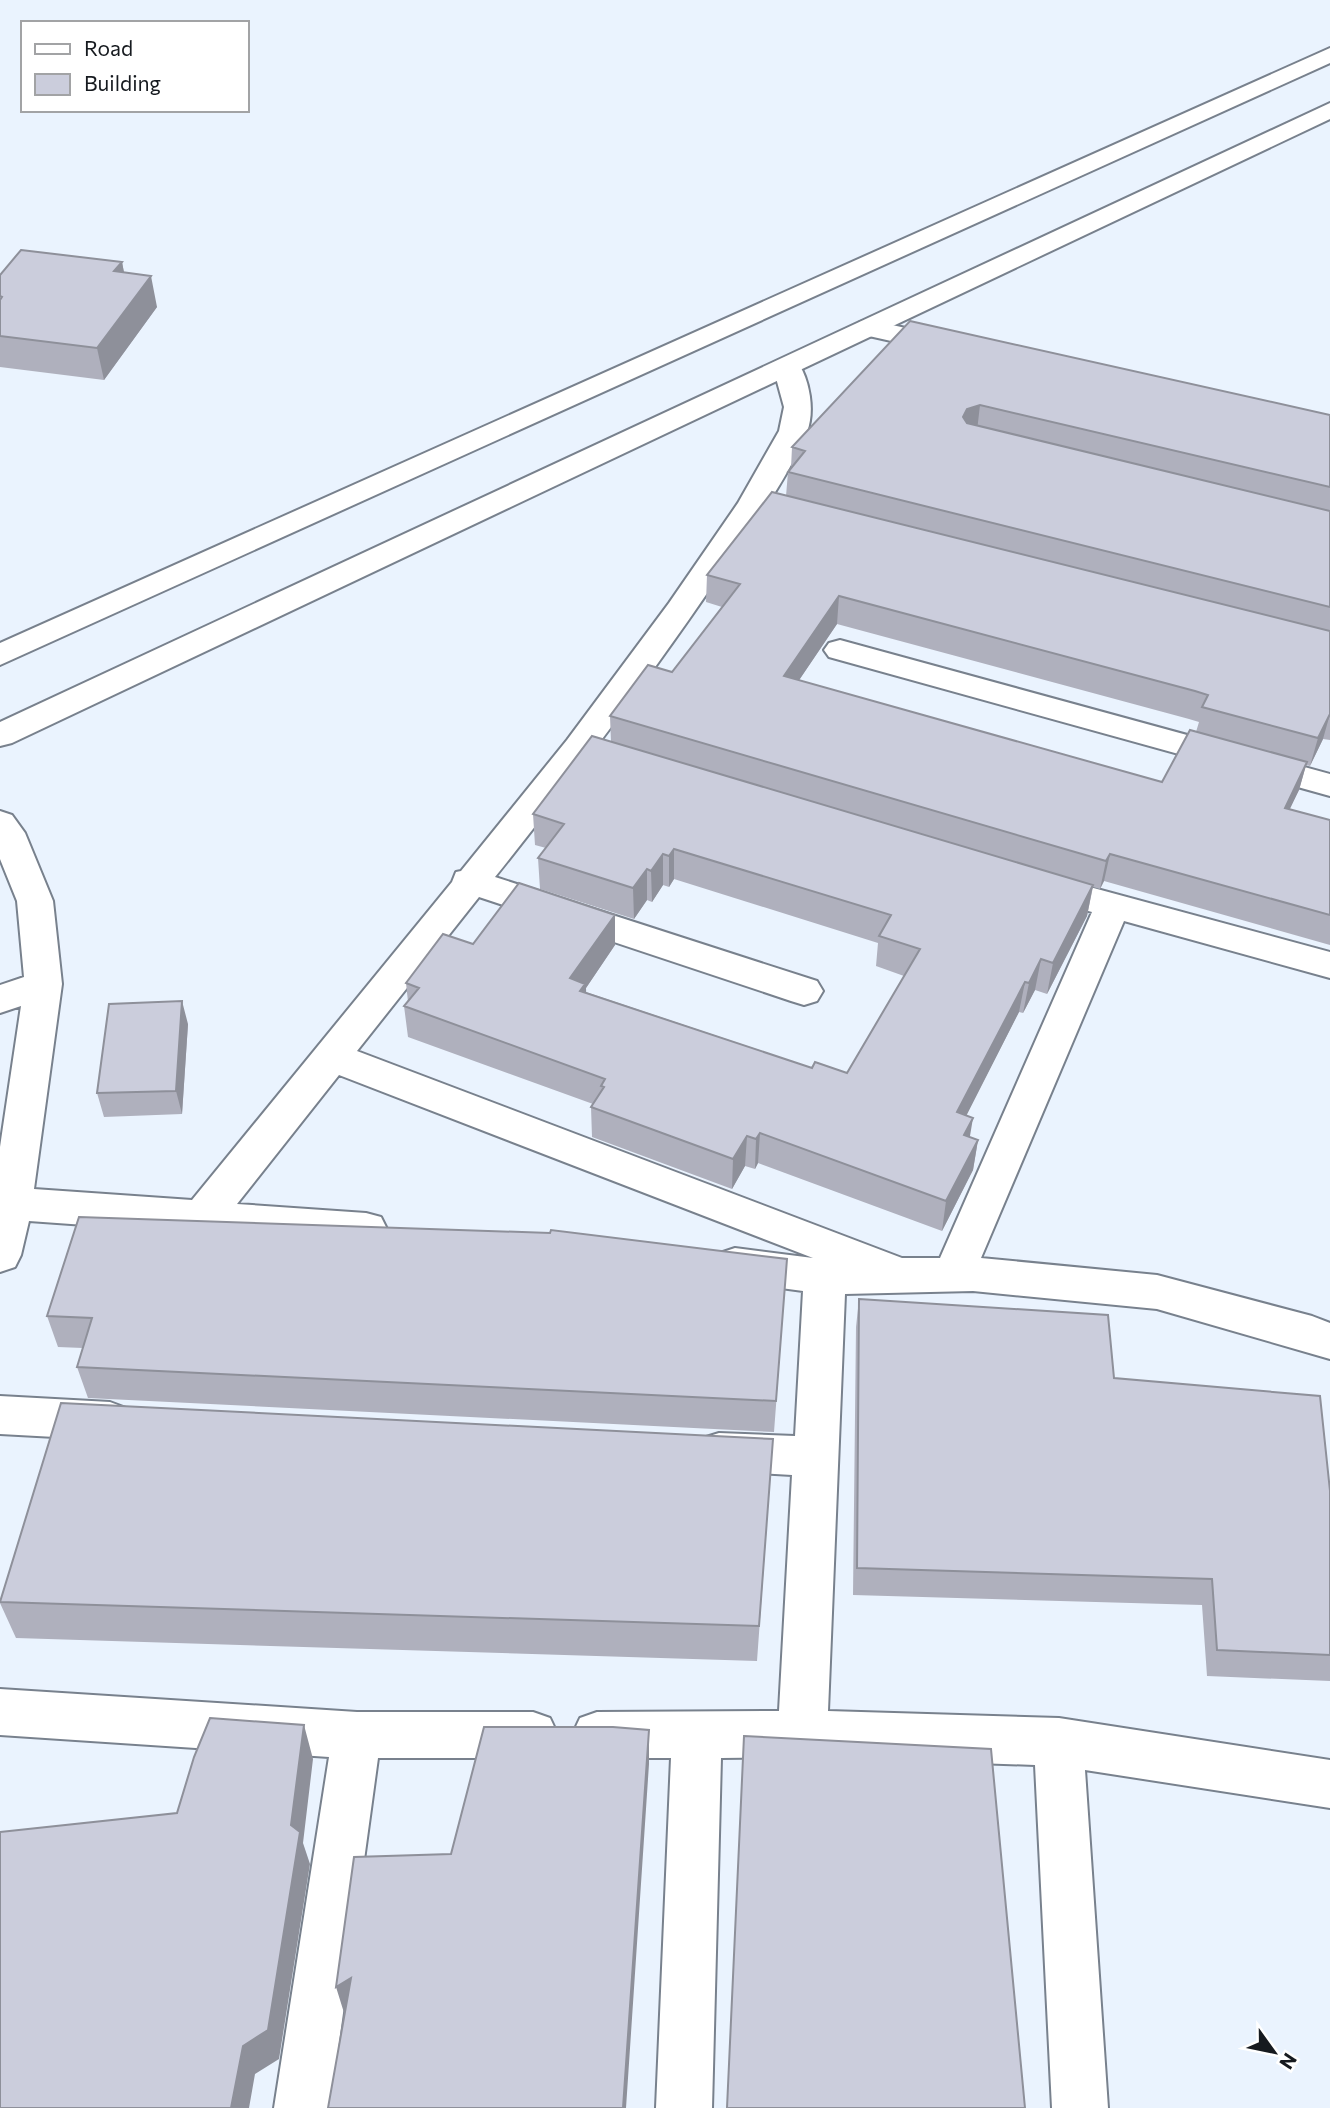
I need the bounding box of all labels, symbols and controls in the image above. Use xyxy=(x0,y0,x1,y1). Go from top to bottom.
legend xyxy=(21,21,248,112)
text: Road xyxy=(84,35,133,60)
text: Building xyxy=(84,70,161,95)
north arrow xyxy=(1239,2017,1309,2087)
text: N xyxy=(1275,2049,1302,2074)

